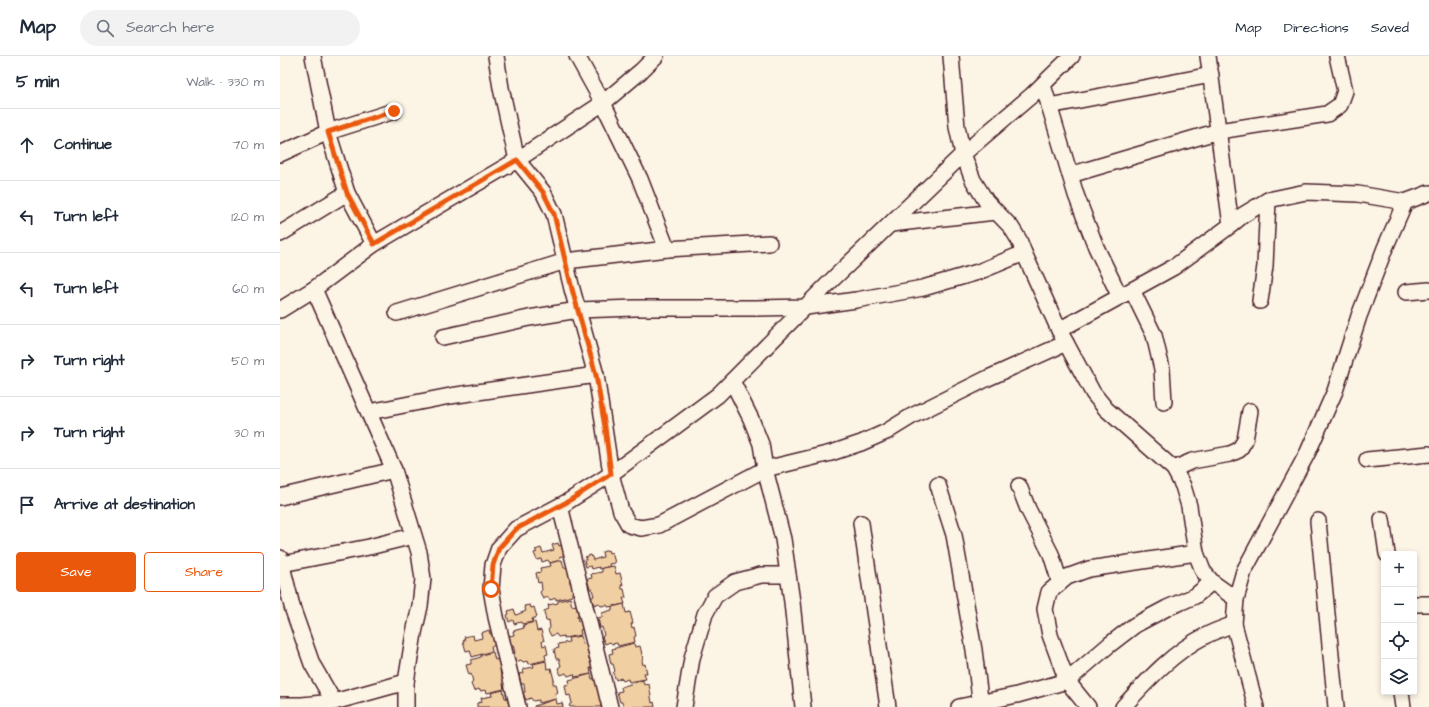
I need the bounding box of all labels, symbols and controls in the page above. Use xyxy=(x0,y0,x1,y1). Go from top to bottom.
search box xyxy=(80,10,360,46)
text: Map xyxy=(20,14,56,41)
icon: search xyxy=(94,17,116,39)
text: Search here xyxy=(126,17,215,38)
text: Map xyxy=(1235,18,1262,38)
text: Directions xyxy=(1284,18,1349,38)
text: Saved xyxy=(1371,18,1409,38)
text: 5 min xyxy=(16,70,59,94)
text: Walk · 330 m xyxy=(186,73,264,91)
route end xyxy=(385,102,403,120)
icon: ahead xyxy=(16,134,38,156)
text: Continue xyxy=(54,134,112,155)
text: 70 m xyxy=(232,136,264,154)
icon: left xyxy=(16,206,38,228)
text: Turn left xyxy=(54,206,118,227)
text: 120 m xyxy=(231,208,264,226)
icon: left xyxy=(16,278,38,300)
text: Turn left xyxy=(54,278,118,299)
text: 60 m xyxy=(232,280,264,298)
icon: right xyxy=(16,350,38,372)
text: Turn right xyxy=(54,350,125,371)
text: 50 m xyxy=(231,352,264,370)
icon: right xyxy=(16,422,38,444)
text: Turn right xyxy=(54,422,125,443)
text: 30 m xyxy=(234,424,264,442)
icon: arrive xyxy=(16,494,38,516)
text: Arrive at destination xyxy=(54,494,195,515)
map controls xyxy=(1381,551,1417,695)
button: + xyxy=(1381,551,1417,587)
button: Save xyxy=(16,552,136,592)
button: Share xyxy=(144,552,264,592)
route start xyxy=(482,580,500,598)
button: − xyxy=(1381,587,1417,623)
button: locate xyxy=(1381,623,1417,659)
button: layers xyxy=(1381,659,1417,695)

